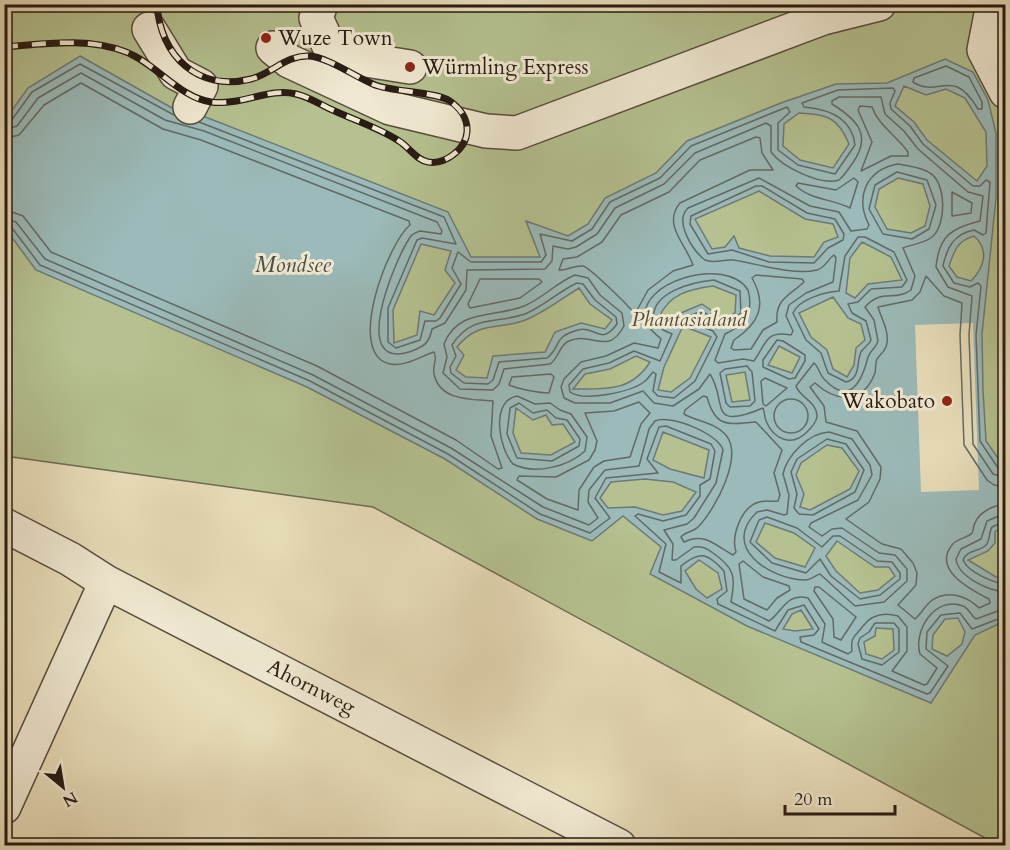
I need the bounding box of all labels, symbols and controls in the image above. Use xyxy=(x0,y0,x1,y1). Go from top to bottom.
place label: Wuze Town xyxy=(277,24,393,53)
marker: Wuze Town xyxy=(259,31,273,45)
place label: Würmling Express xyxy=(421,53,589,82)
marker: Würmling Express xyxy=(403,60,417,74)
water label: Mondsee xyxy=(255,250,332,280)
park label: Phantasialand xyxy=(631,305,748,334)
place label: Wakobato xyxy=(841,387,935,416)
marker: Wakobato xyxy=(940,394,954,408)
street label: Ahornweg xyxy=(262,652,360,722)
north arrow xyxy=(33,757,93,817)
scale bar xyxy=(785,778,894,816)
text: N xyxy=(58,786,82,812)
text: 20 m xyxy=(794,787,833,812)

